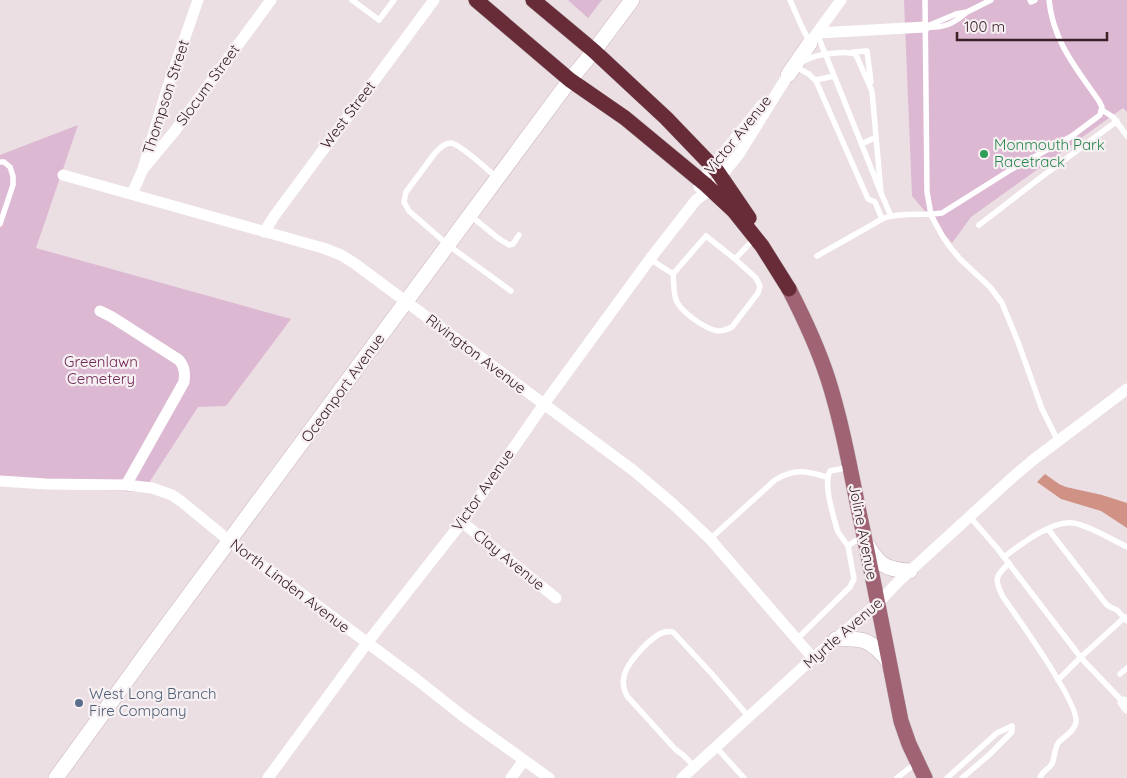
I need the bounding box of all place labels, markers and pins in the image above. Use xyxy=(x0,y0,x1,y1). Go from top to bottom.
place label: Monmouth Park Racetrack xyxy=(994,135,1105,171)
marker: Monmouth Park Racetrack xyxy=(978,148,990,160)
place label: West Long Branch Fire Company xyxy=(89,684,217,720)
marker: West Long Branch Fire Company xyxy=(73,697,85,709)

